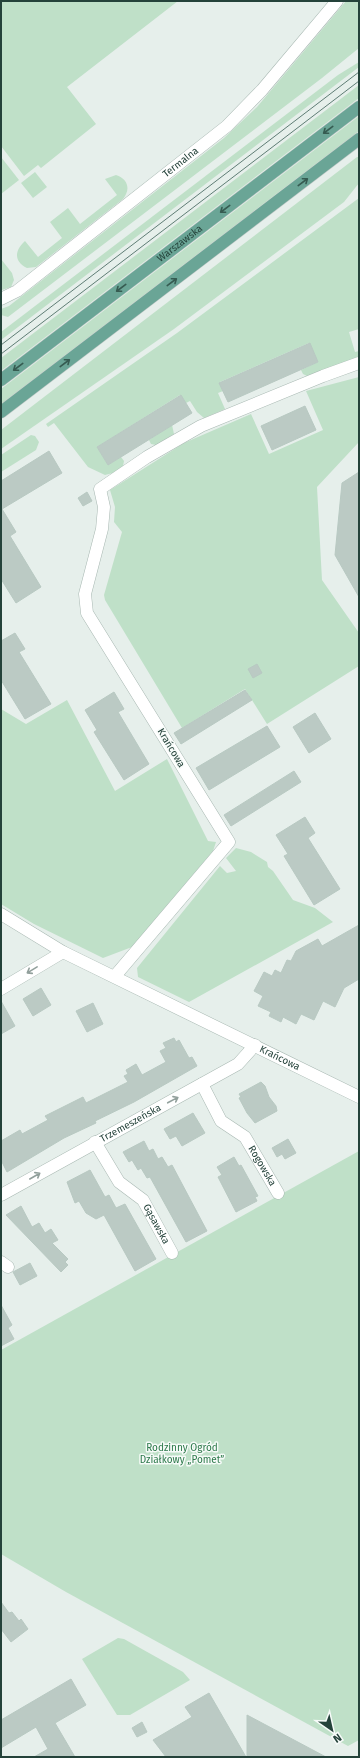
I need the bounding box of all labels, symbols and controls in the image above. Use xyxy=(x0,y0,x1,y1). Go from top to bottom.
one-way arrow xyxy=(323,126,334,135)
street label: Termalna xyxy=(160,145,201,180)
one-way arrow xyxy=(297,178,308,187)
one-way arrow xyxy=(219,205,230,213)
street label: Warszawska xyxy=(155,223,205,265)
one-way arrow xyxy=(167,277,178,286)
one-way arrow xyxy=(116,284,127,292)
one-way arrow xyxy=(60,359,71,367)
one-way arrow xyxy=(12,363,23,371)
street label: Krańcowa xyxy=(155,726,188,770)
one-way arrow xyxy=(26,967,38,975)
street label: Krańcowa xyxy=(257,1043,302,1073)
one-way arrow xyxy=(167,1095,179,1103)
street label: Trzemeszeńska xyxy=(98,1102,163,1145)
street label: Rogowska xyxy=(245,1144,279,1188)
one-way arrow xyxy=(29,1171,41,1179)
street label: Gąsawska xyxy=(140,1202,172,1246)
park label: Rodzinny Ogród Działkowy „Pomet” xyxy=(140,1442,224,1466)
north arrow xyxy=(312,1710,352,1750)
text: N xyxy=(331,1730,344,1745)

